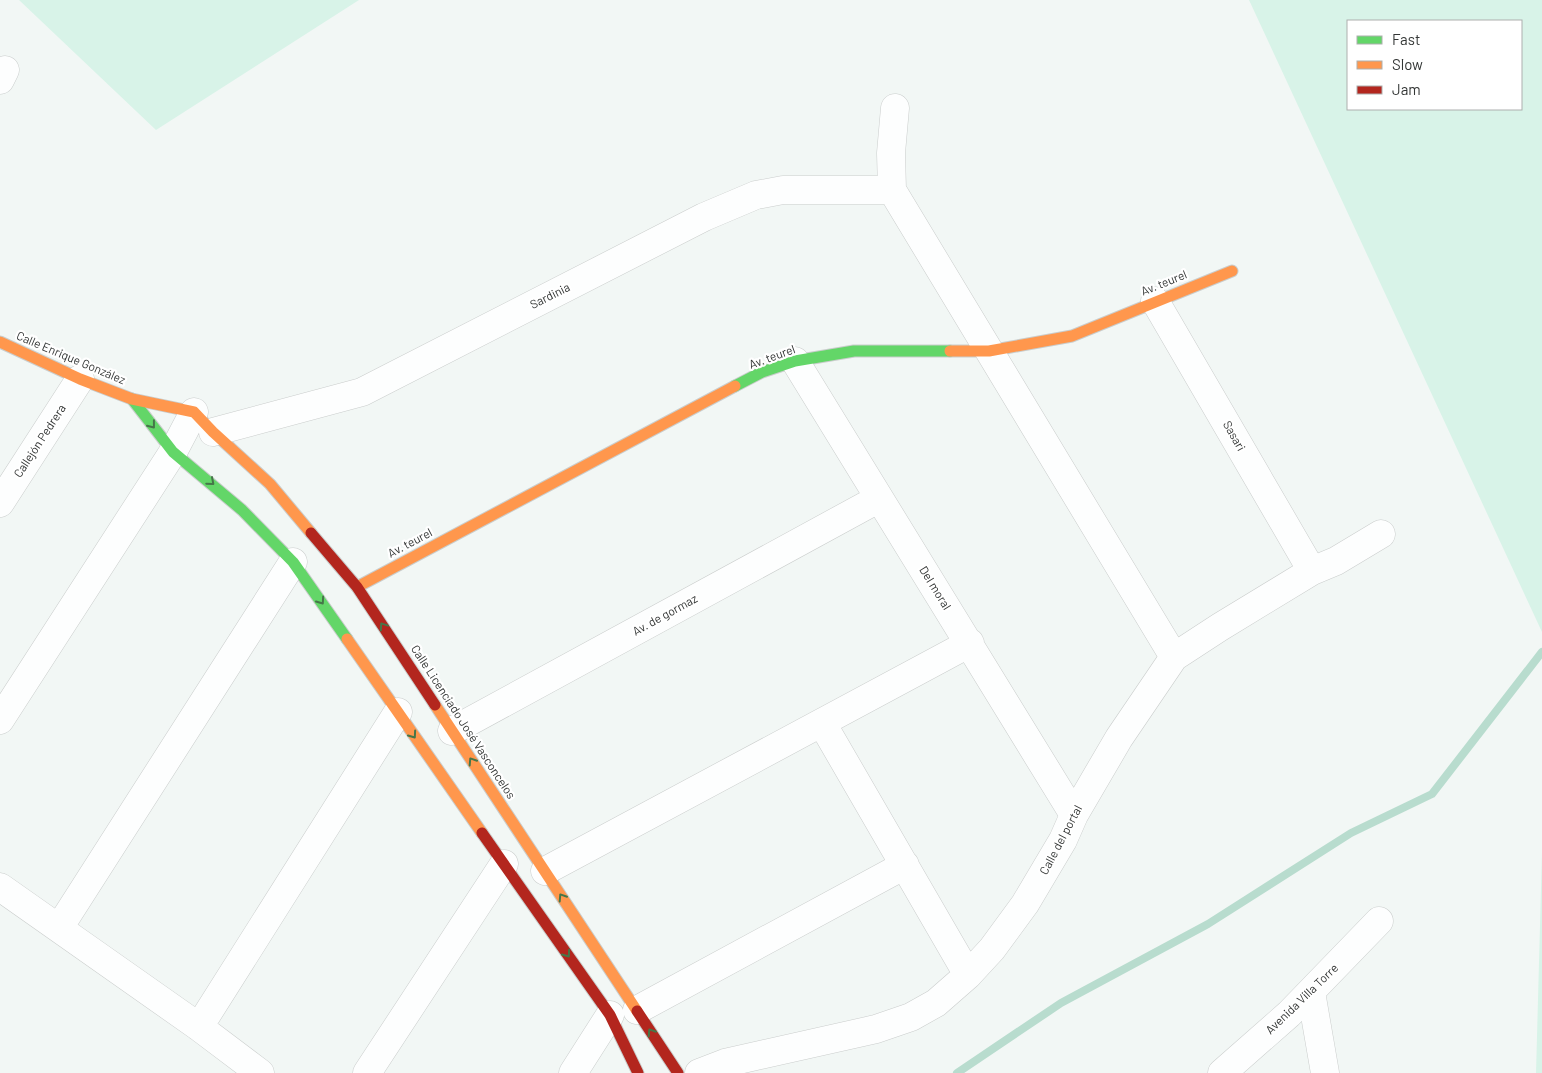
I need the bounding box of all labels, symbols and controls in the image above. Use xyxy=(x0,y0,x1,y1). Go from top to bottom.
legend xyxy=(1347,20,1522,110)
text: Fast xyxy=(1392,30,1420,48)
text: Slow xyxy=(1392,55,1423,73)
text: Jam xyxy=(1392,80,1421,98)
street label: Av. teurel xyxy=(1139,267,1189,298)
street label: Sardinia xyxy=(527,279,572,311)
street label: Calle Enrique González xyxy=(15,328,128,386)
street label: Av. teurel xyxy=(747,341,797,371)
street label: Callejón Pedrera xyxy=(10,401,68,480)
street label: Sasari xyxy=(1221,418,1249,453)
one-way arrow xyxy=(147,419,155,428)
one-way arrow xyxy=(205,477,214,485)
street label: Av. teurel xyxy=(385,525,434,560)
street label: Del moral xyxy=(917,563,955,612)
street label: Av. de gormaz xyxy=(630,591,699,638)
one-way arrow xyxy=(315,595,324,605)
one-way arrow xyxy=(379,622,389,631)
street label: Calle Licenciado José Vasconcelos xyxy=(409,642,519,801)
one-way arrow xyxy=(408,729,416,738)
one-way arrow xyxy=(469,757,479,766)
street label: Calle del portal xyxy=(1036,802,1084,877)
one-way arrow xyxy=(559,893,568,902)
one-way arrow xyxy=(561,948,570,958)
street label: Avenida Villa Torre xyxy=(1262,960,1340,1036)
one-way arrow xyxy=(648,1029,658,1038)

